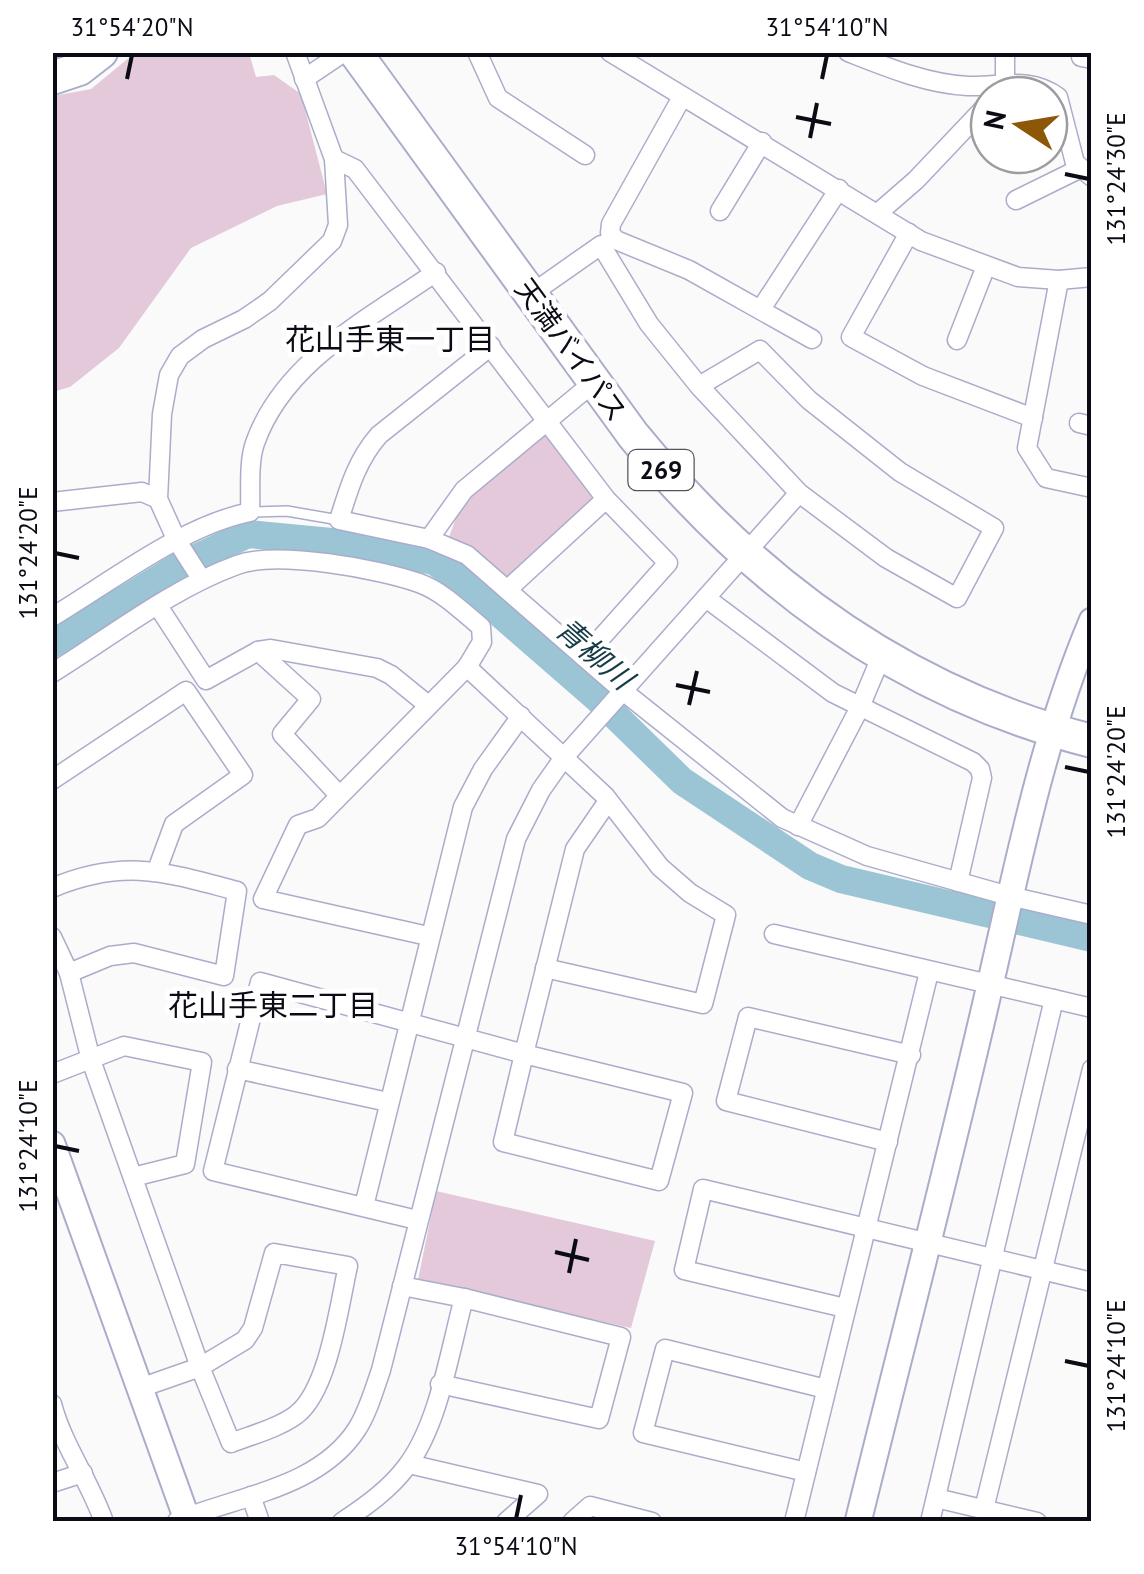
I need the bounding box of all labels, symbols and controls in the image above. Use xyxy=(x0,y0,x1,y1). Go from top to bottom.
text: 31°54'20"N xyxy=(70,11,194,43)
text: 31°54'10"N xyxy=(765,11,889,43)
north arrow xyxy=(969,75,1069,175)
text: N xyxy=(974,107,1014,133)
text: 131°24'30"E xyxy=(1100,112,1132,246)
street label: 天満バイパス xyxy=(507,271,636,428)
district label: 花山手東一丁目 xyxy=(285,319,495,358)
road number: 269 xyxy=(628,450,694,490)
text: 131°24'20"E xyxy=(12,486,44,620)
water label: 青柳川 xyxy=(548,609,644,699)
text: 131°24'20"E xyxy=(1100,705,1132,839)
district label: 花山手東二丁目 xyxy=(168,985,378,1024)
text: 131°24'10"E xyxy=(12,1079,44,1213)
text: 131°24'10"E xyxy=(1100,1299,1132,1433)
text: 31°54'10"N xyxy=(454,1530,578,1562)

